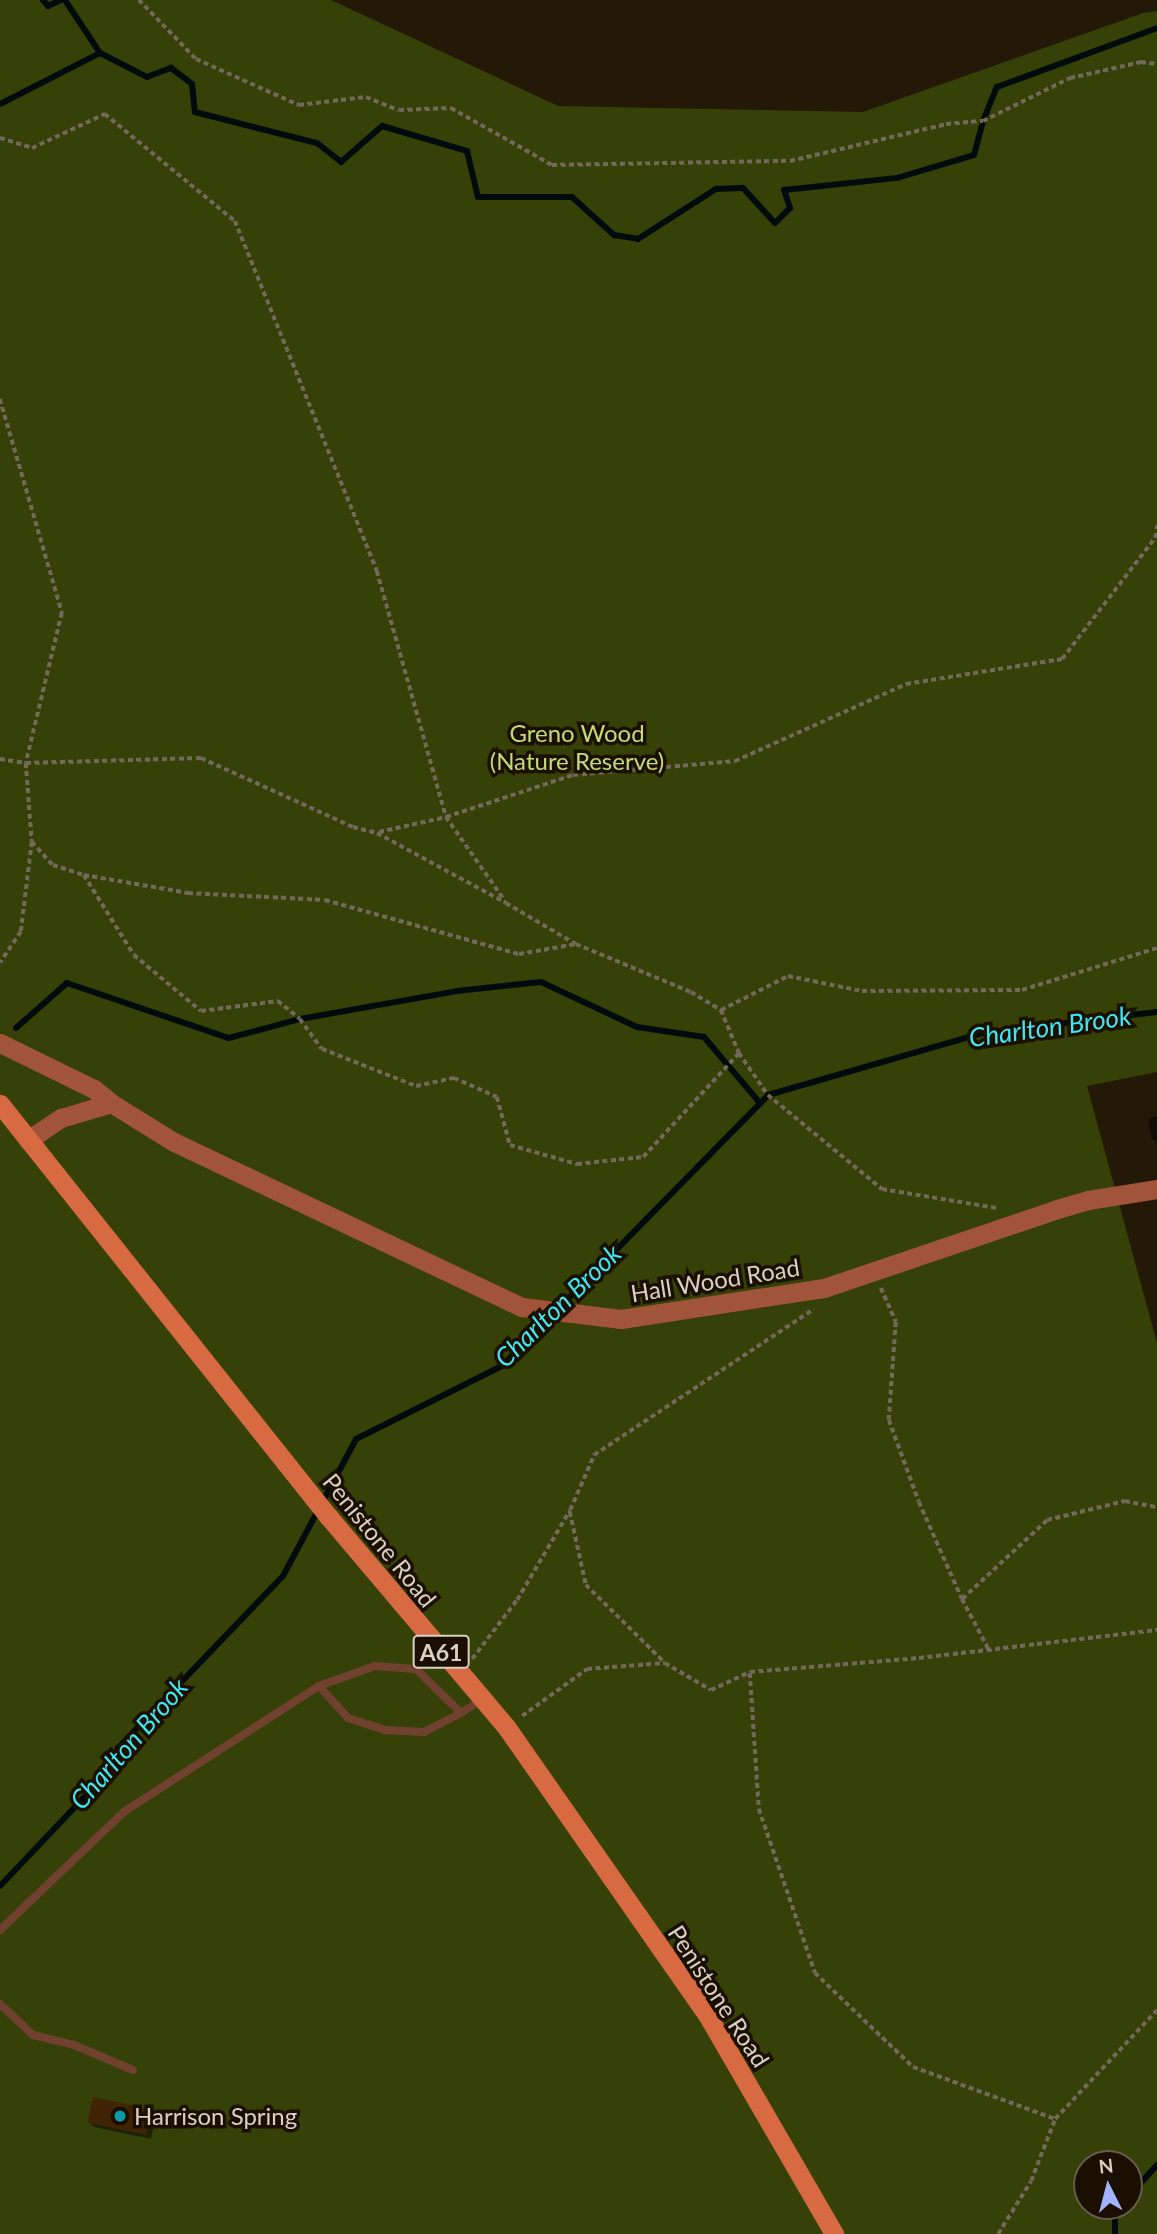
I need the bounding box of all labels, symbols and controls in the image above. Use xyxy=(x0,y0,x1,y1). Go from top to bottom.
park label: Greno Wood (Nature Reserve) xyxy=(490,719,664,775)
water label: Charlton Brook xyxy=(967,1000,1133,1054)
water label: Charlton Brook xyxy=(488,1238,628,1374)
street label: Hall Wood Road xyxy=(628,1252,802,1308)
street label: Penistone Road xyxy=(317,1467,443,1613)
road number: A61 xyxy=(411,1632,471,1672)
water label: Charlton Brook xyxy=(64,1672,194,1816)
street label: Penistone Road xyxy=(662,1920,776,2072)
place label: Harrison Spring xyxy=(134,2102,297,2130)
marker: Harrison Spring xyxy=(112,2108,128,2124)
north arrow xyxy=(1073,2150,1143,2220)
text: N xyxy=(1097,2153,1114,2178)

